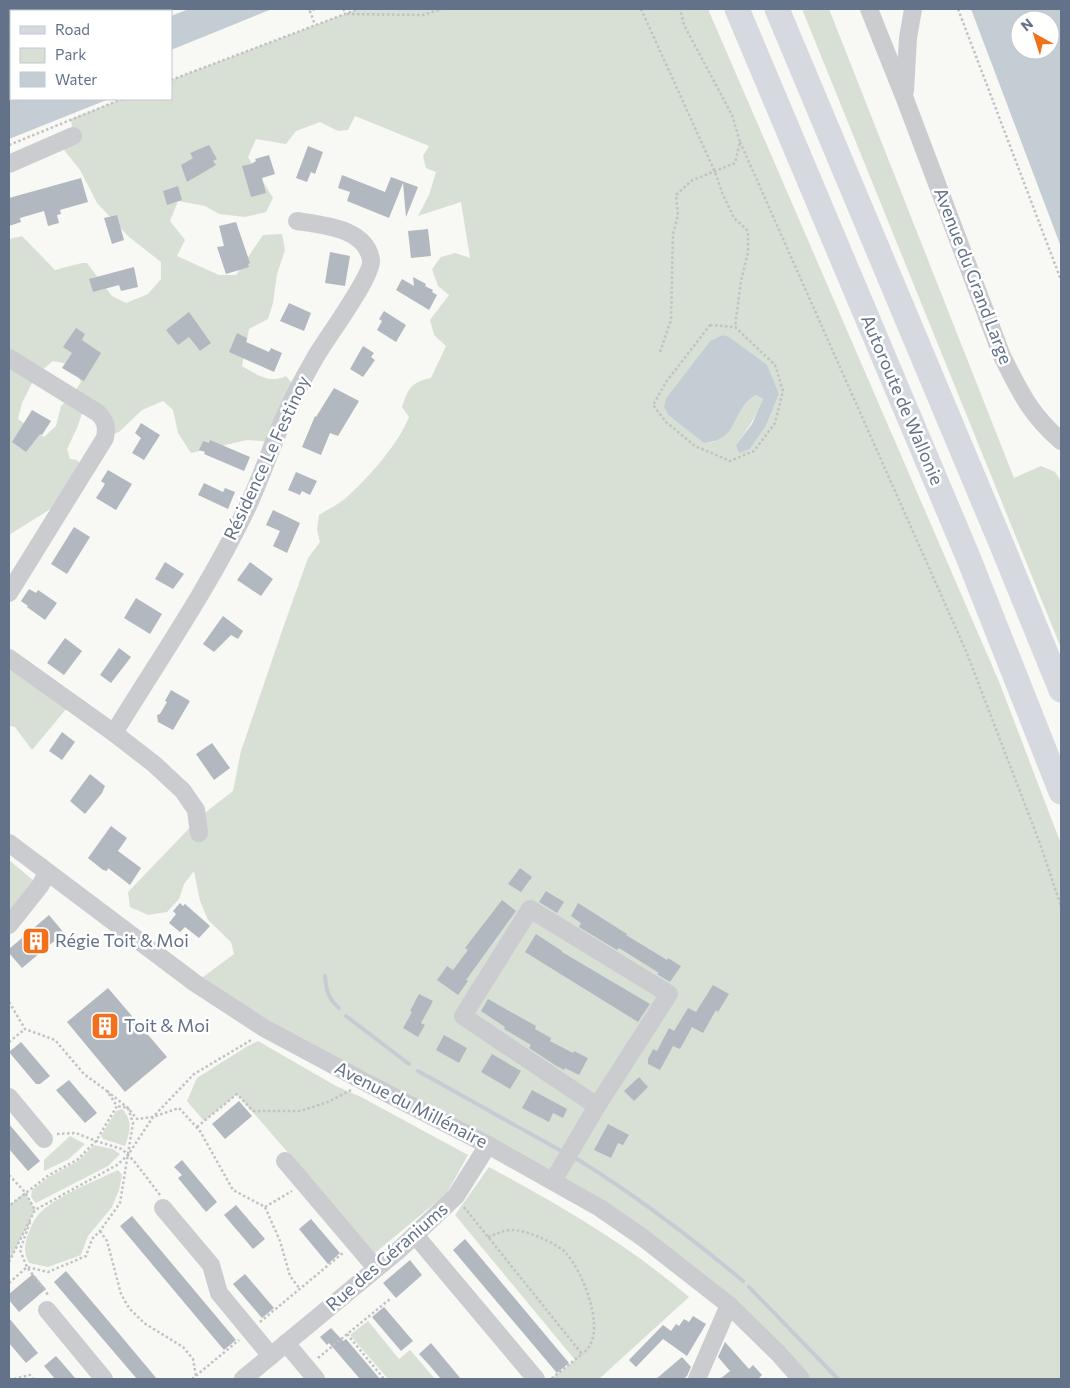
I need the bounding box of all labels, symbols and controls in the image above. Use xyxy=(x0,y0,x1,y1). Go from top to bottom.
legend xyxy=(10,10,172,100)
north arrow xyxy=(1010,10,1060,60)
text: N xyxy=(1017,15,1036,34)
text: Road xyxy=(55,20,90,38)
text: Park xyxy=(55,45,86,63)
text: Water xyxy=(55,70,97,88)
street label: Avenue du Grand Large xyxy=(930,184,1018,367)
street label: Autoroute de Wallonie xyxy=(857,311,949,488)
street label: Résidence Le Festinoy xyxy=(218,372,314,543)
building icon: Régie Toit & Moi xyxy=(21,926,51,956)
place label: Régie Toit & Moi xyxy=(55,929,189,951)
building icon: Toit & Moi xyxy=(90,1011,120,1041)
place label: Toit & Moi xyxy=(124,1014,210,1036)
street label: Avenue du Millénaire xyxy=(331,1056,492,1152)
street label: Rue des Géraniums xyxy=(321,1197,452,1315)

